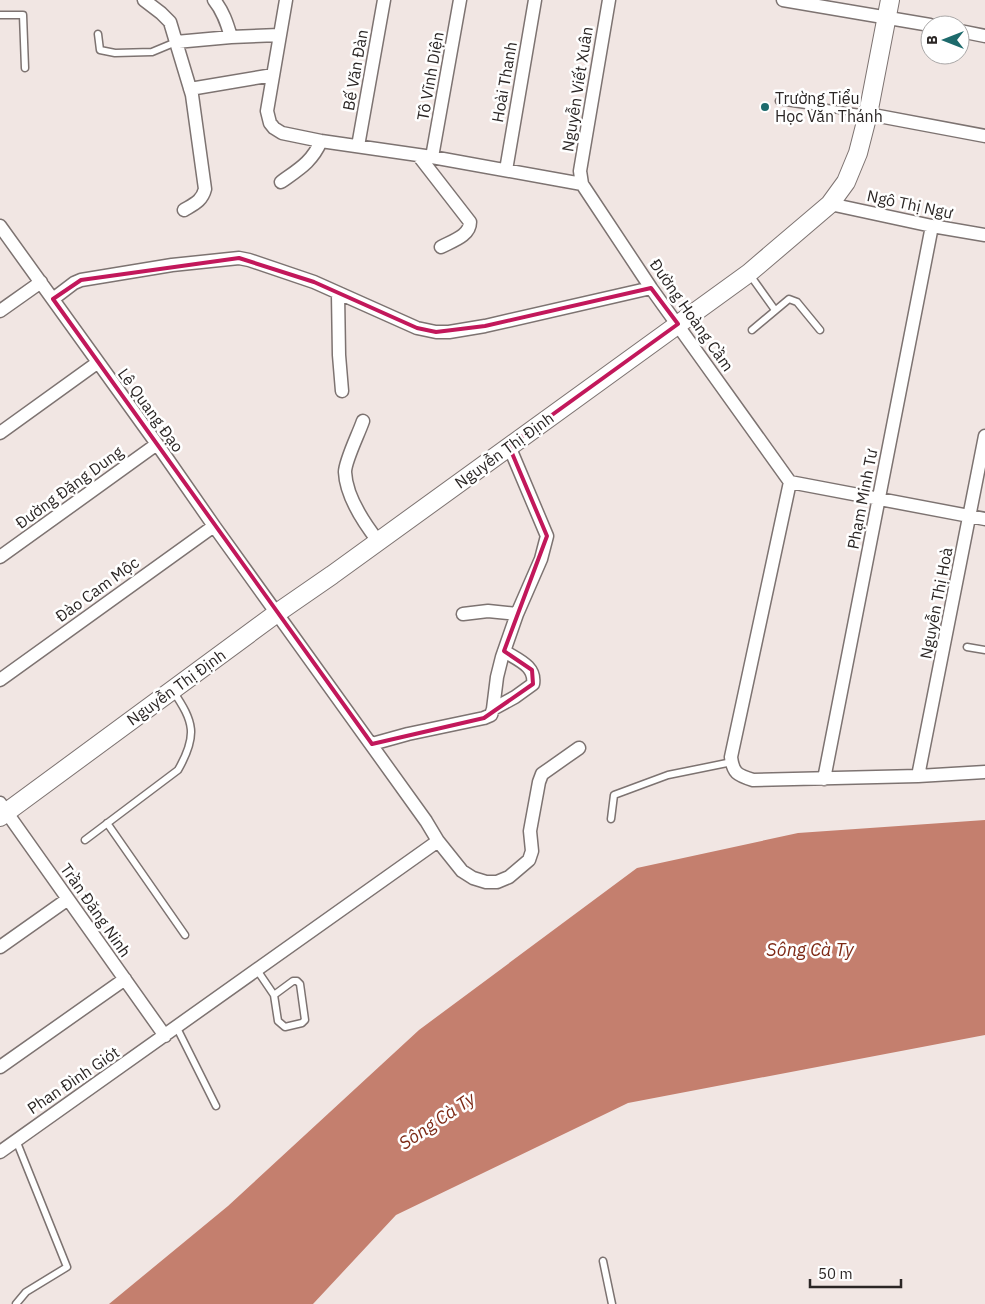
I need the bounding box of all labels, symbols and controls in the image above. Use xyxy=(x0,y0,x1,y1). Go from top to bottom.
north arrow xyxy=(920,15,970,65)
street label: Nguyễn Viết Xuân xyxy=(557,25,597,153)
street label: Bế Văn Đàn xyxy=(338,28,372,112)
street label: Tô Vĩnh Diện xyxy=(412,30,448,122)
text: B xyxy=(923,35,941,45)
street label: Hoài Thanh xyxy=(487,40,521,124)
place label: Trường Tiểu Học Văn Thánh xyxy=(775,88,883,126)
marker: Trường Tiểu Học Văn Thánh xyxy=(759,101,771,113)
street label: Ngô Thị Ngư xyxy=(865,185,956,223)
street label: Đường Hoàng Cầm xyxy=(646,255,738,375)
street label: Lê Quang Đạo xyxy=(114,364,188,456)
street label: Nguyễn Thị Định xyxy=(451,407,557,493)
street label: Đường Đặng Dung xyxy=(11,441,127,533)
street label: Phạm Minh Tư xyxy=(843,446,882,551)
street label: Nguyễn Thị Hoà xyxy=(915,545,957,660)
street label: Đào Cam Mộc xyxy=(51,552,143,626)
street label: Nguyễn Thị Định xyxy=(123,644,229,730)
street label: Trần Đăng Ninh xyxy=(56,859,136,961)
water label: Sông Cà Ty xyxy=(766,938,855,961)
street label: Phan Đình Giót xyxy=(23,1042,123,1118)
water label: Sông Cà Ty xyxy=(394,1086,480,1155)
scale bar xyxy=(810,1256,901,1288)
text: 50 m xyxy=(818,1264,853,1283)

